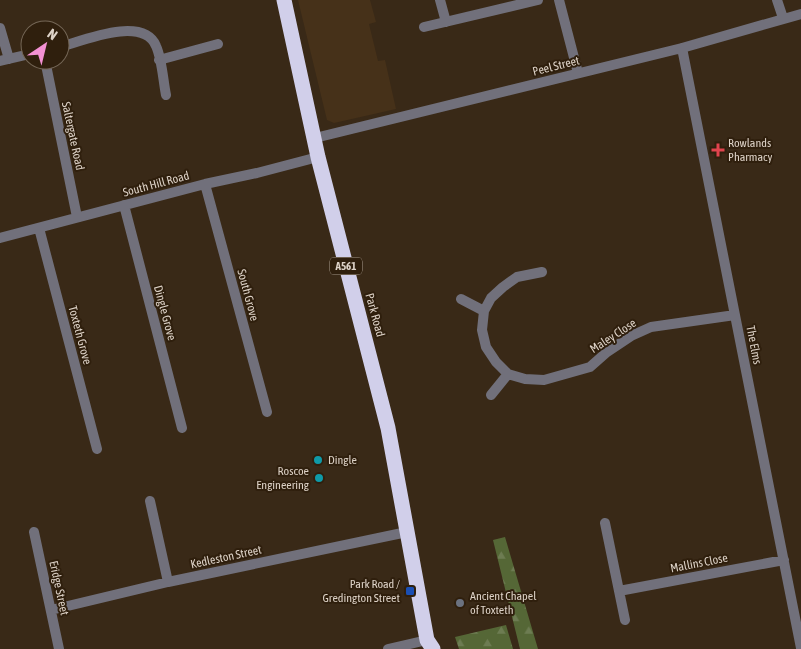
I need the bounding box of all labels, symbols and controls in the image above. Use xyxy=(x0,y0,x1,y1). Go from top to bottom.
north arrow xyxy=(20,20,70,70)
text: N xyxy=(44,25,60,43)
street label: Peel Street xyxy=(531,53,581,79)
street label: Saltergate Road xyxy=(59,101,87,171)
place label: Rowlands Pharmacy xyxy=(728,136,772,164)
marker: Rowlands Pharmacy xyxy=(712,144,724,156)
street label: South Hill Road xyxy=(121,168,191,200)
road number: A561 xyxy=(330,258,362,274)
street label: South Grove xyxy=(234,268,262,322)
street label: Dingle Grove xyxy=(151,284,179,342)
street label: Park Road xyxy=(362,292,388,338)
street label: Toxteth Grove xyxy=(65,304,95,366)
street label: Maley Close xyxy=(587,316,639,356)
street label: The Elms xyxy=(743,324,765,366)
place label: Dingle xyxy=(328,453,357,467)
marker: Dingle xyxy=(312,454,324,466)
place label: Roscoe Engineering xyxy=(256,464,310,492)
marker: Roscoe Engineering xyxy=(313,472,325,484)
street label: Kedleston Street xyxy=(189,543,263,571)
street label: Mallins Close xyxy=(669,551,729,575)
street label: Eridge Street xyxy=(46,559,72,617)
place label: Park Road / Gredington Street xyxy=(323,577,401,605)
marker: Park Road / Gredington Street xyxy=(404,585,416,597)
place label: Ancient Chapel of Toxteth xyxy=(470,589,537,617)
marker: Ancient Chapel of Toxteth xyxy=(454,597,466,609)

